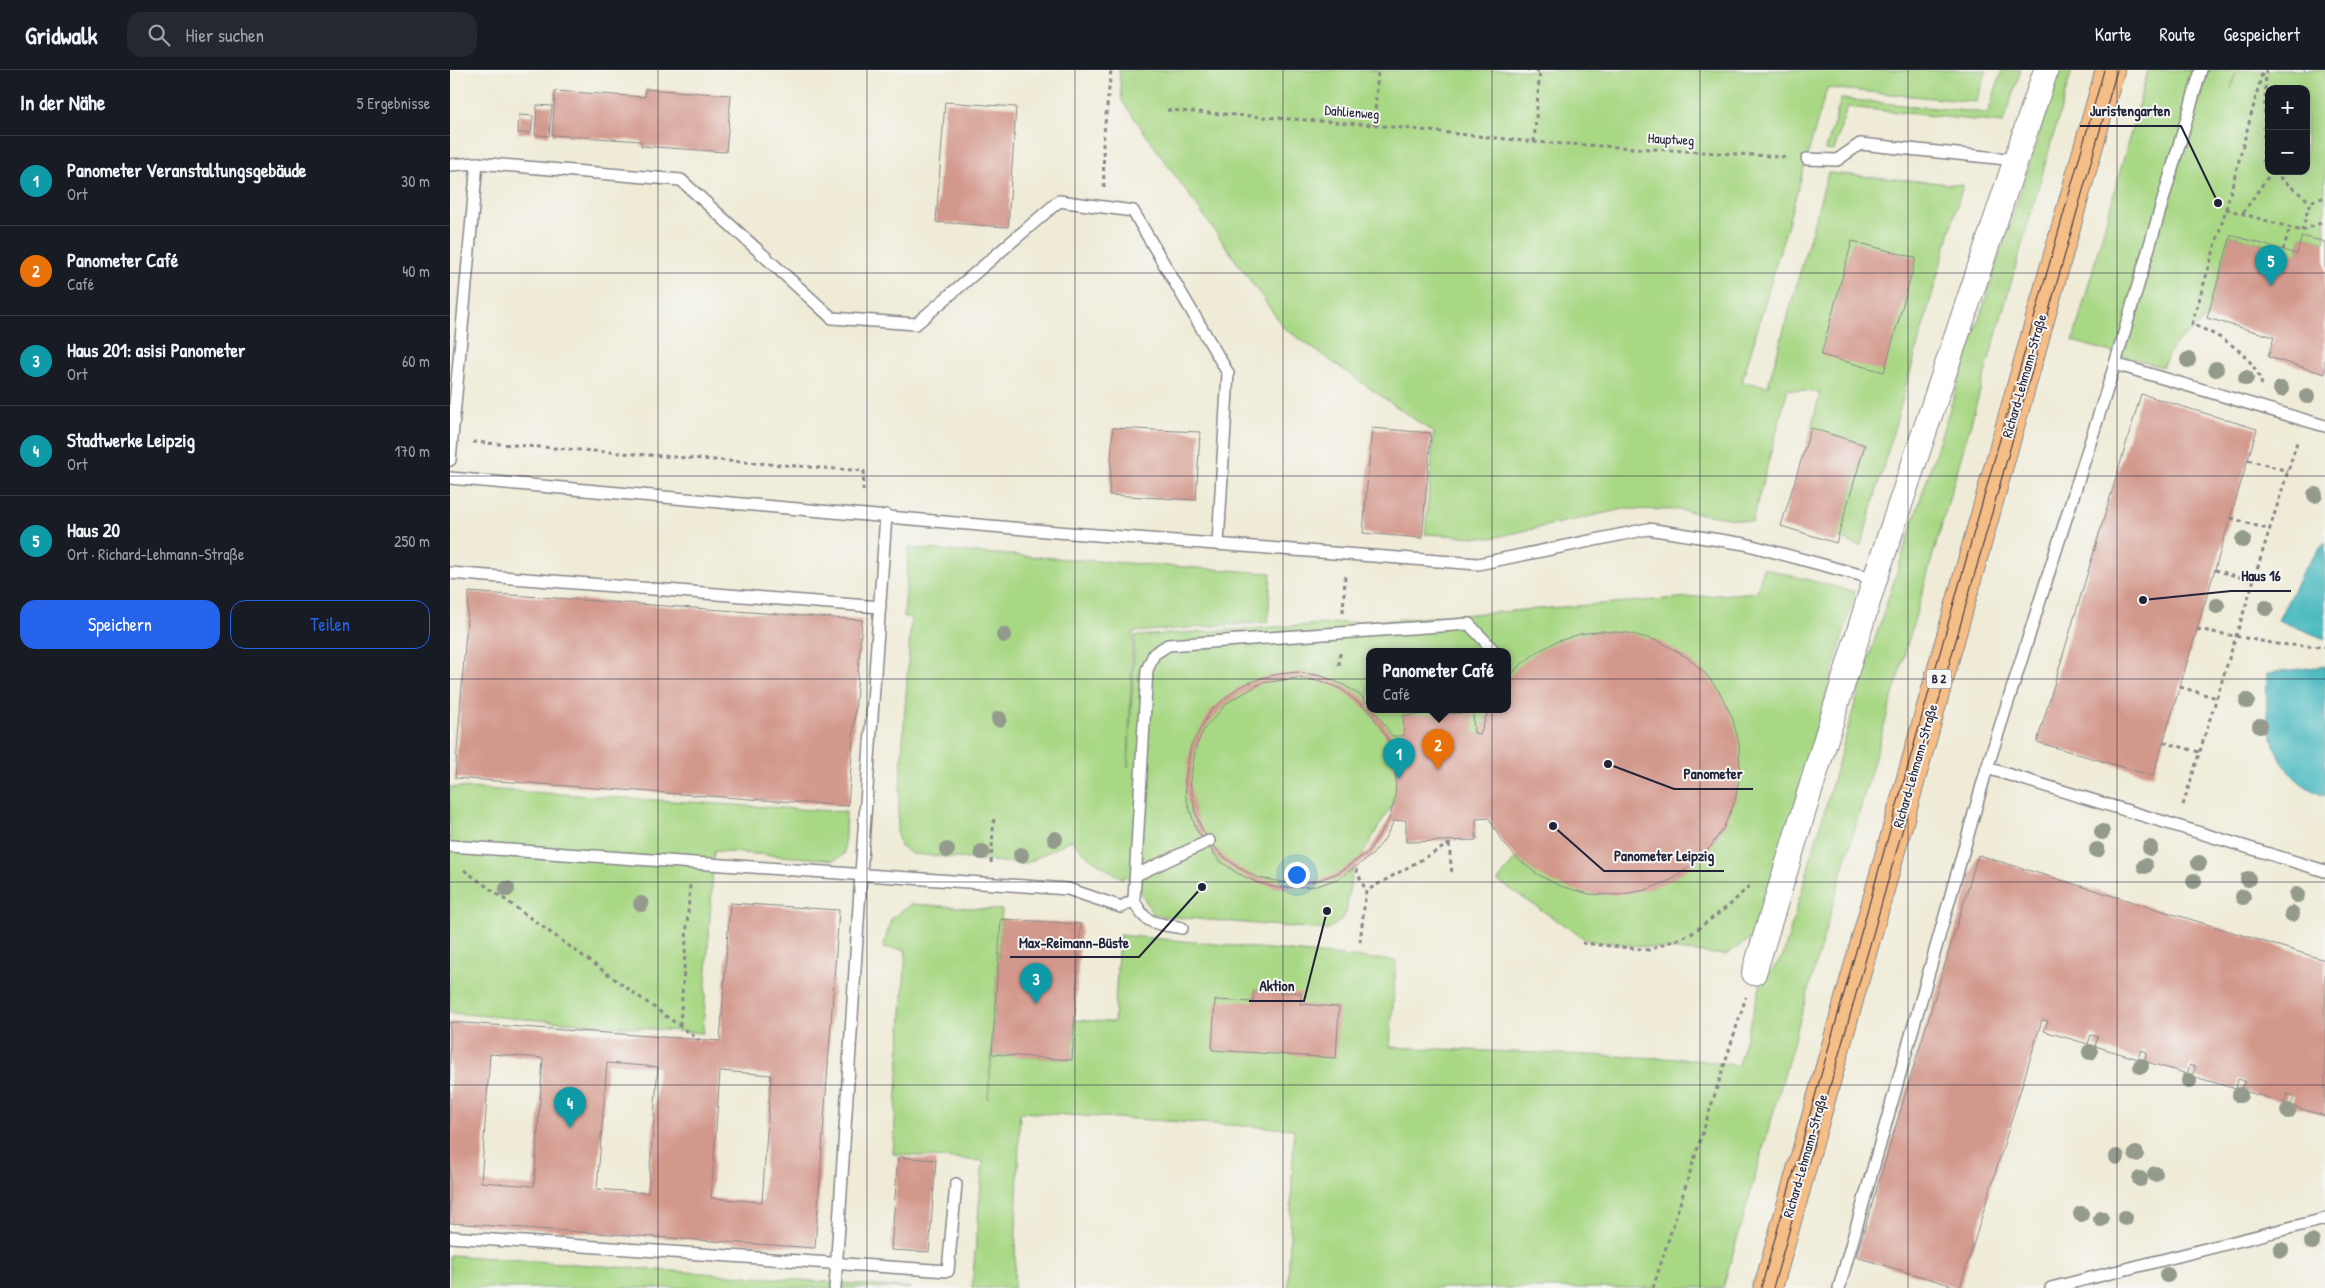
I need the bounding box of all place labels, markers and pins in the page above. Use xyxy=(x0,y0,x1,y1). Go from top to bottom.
callout: Juristengarten xyxy=(2080,96,2181,126)
pin: 5 xyxy=(2255,245,2287,286)
callout: Haus 16 xyxy=(2231,561,2291,591)
pin: 2 xyxy=(1422,729,1454,770)
pin: 1 xyxy=(1383,738,1415,779)
callout: Panometer xyxy=(1674,759,1753,789)
callout: Panometer Leipzig xyxy=(1604,841,1724,871)
callout: Max-Reimann-Büste xyxy=(1010,927,1139,957)
pin: 3 xyxy=(1020,963,1052,1004)
callout: Aktion xyxy=(1249,971,1304,1001)
pin: 4 xyxy=(554,1087,586,1128)

